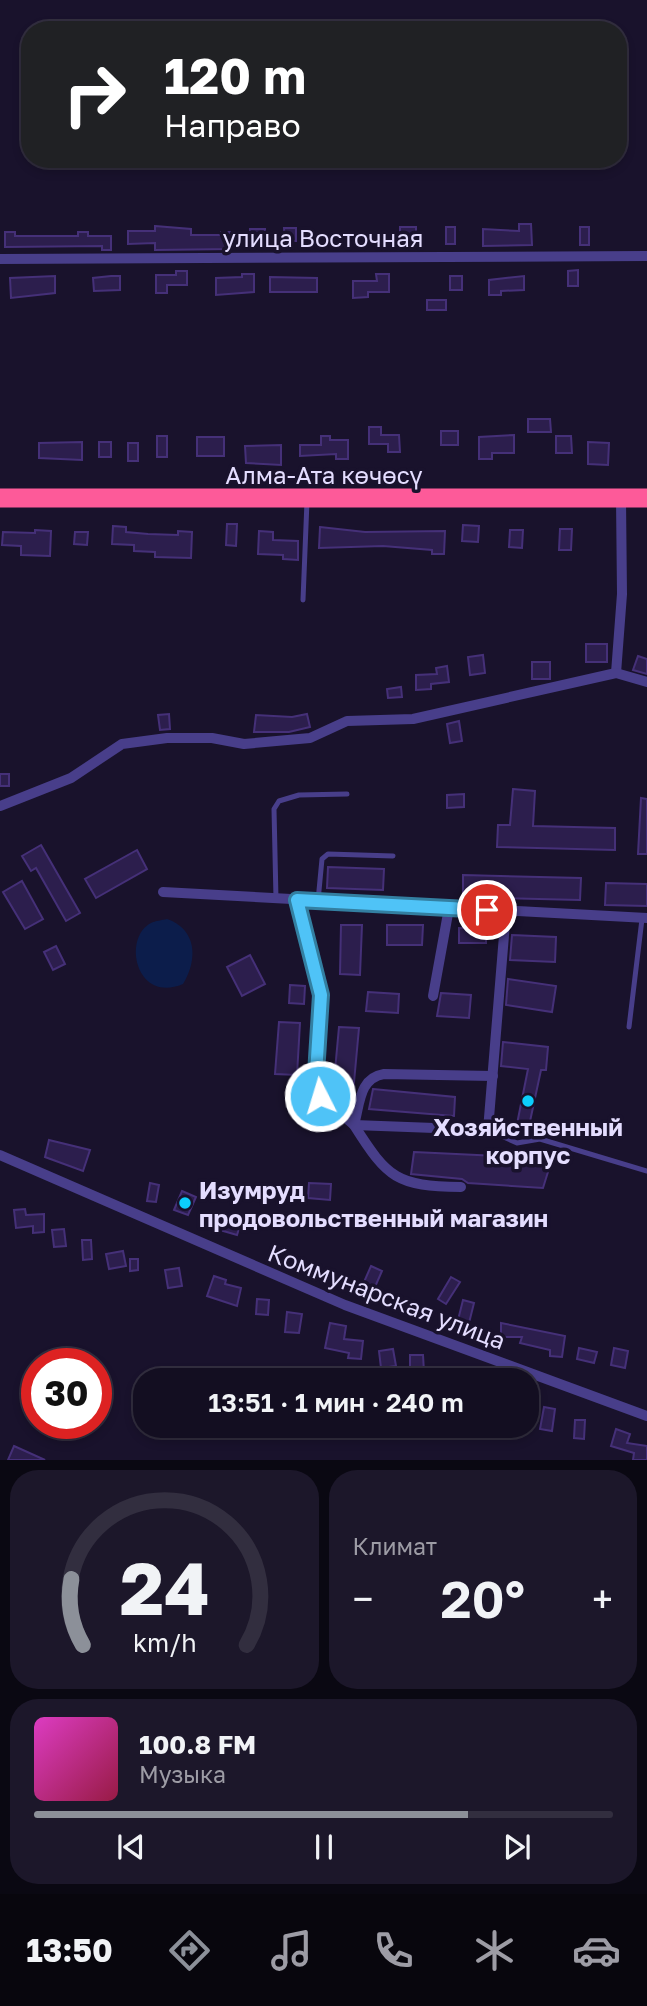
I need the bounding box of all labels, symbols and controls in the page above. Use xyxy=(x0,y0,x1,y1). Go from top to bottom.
text: 120 m xyxy=(164,46,306,105)
icon: right xyxy=(49,49,140,140)
text: Направо xyxy=(164,106,301,144)
street label: улица Восточная xyxy=(223,223,424,252)
street label: Алма-Ата көчөсү xyxy=(225,460,423,490)
pin xyxy=(457,880,517,940)
icon: arrive xyxy=(468,891,506,929)
position arrow xyxy=(283,1059,357,1133)
marker: Хозяйственный корпус xyxy=(520,1093,536,1109)
place label: Хозяйственный корпус xyxy=(433,1112,623,1169)
place label: Изумруд продовольственный магазин xyxy=(199,1175,548,1232)
marker: Изумруд продовольственный магазин xyxy=(177,1195,193,1211)
street label: Коммунарская улица xyxy=(264,1237,510,1355)
speed limit sign: 30 xyxy=(21,1348,112,1439)
text: 13:51 · 1 мин · 240 m xyxy=(208,1387,464,1418)
text: Климат xyxy=(353,1532,437,1560)
text: 24 xyxy=(119,1545,209,1632)
text: 20° xyxy=(440,1567,525,1629)
text: − xyxy=(353,1576,373,1621)
text: + xyxy=(592,1576,613,1621)
text: km/h xyxy=(132,1627,196,1658)
text: 100.8 FM xyxy=(139,1729,256,1760)
text: Музыка xyxy=(139,1760,226,1788)
icon: previous xyxy=(112,1828,150,1866)
icon: pause xyxy=(305,1828,343,1866)
icon: next xyxy=(498,1828,536,1866)
icon: directions xyxy=(165,1926,214,1975)
icon: music xyxy=(267,1926,316,1975)
icon: phone xyxy=(369,1926,418,1975)
icon: climate xyxy=(470,1926,519,1975)
icon: car xyxy=(572,1926,621,1975)
text: 13:50 xyxy=(26,1931,113,1969)

